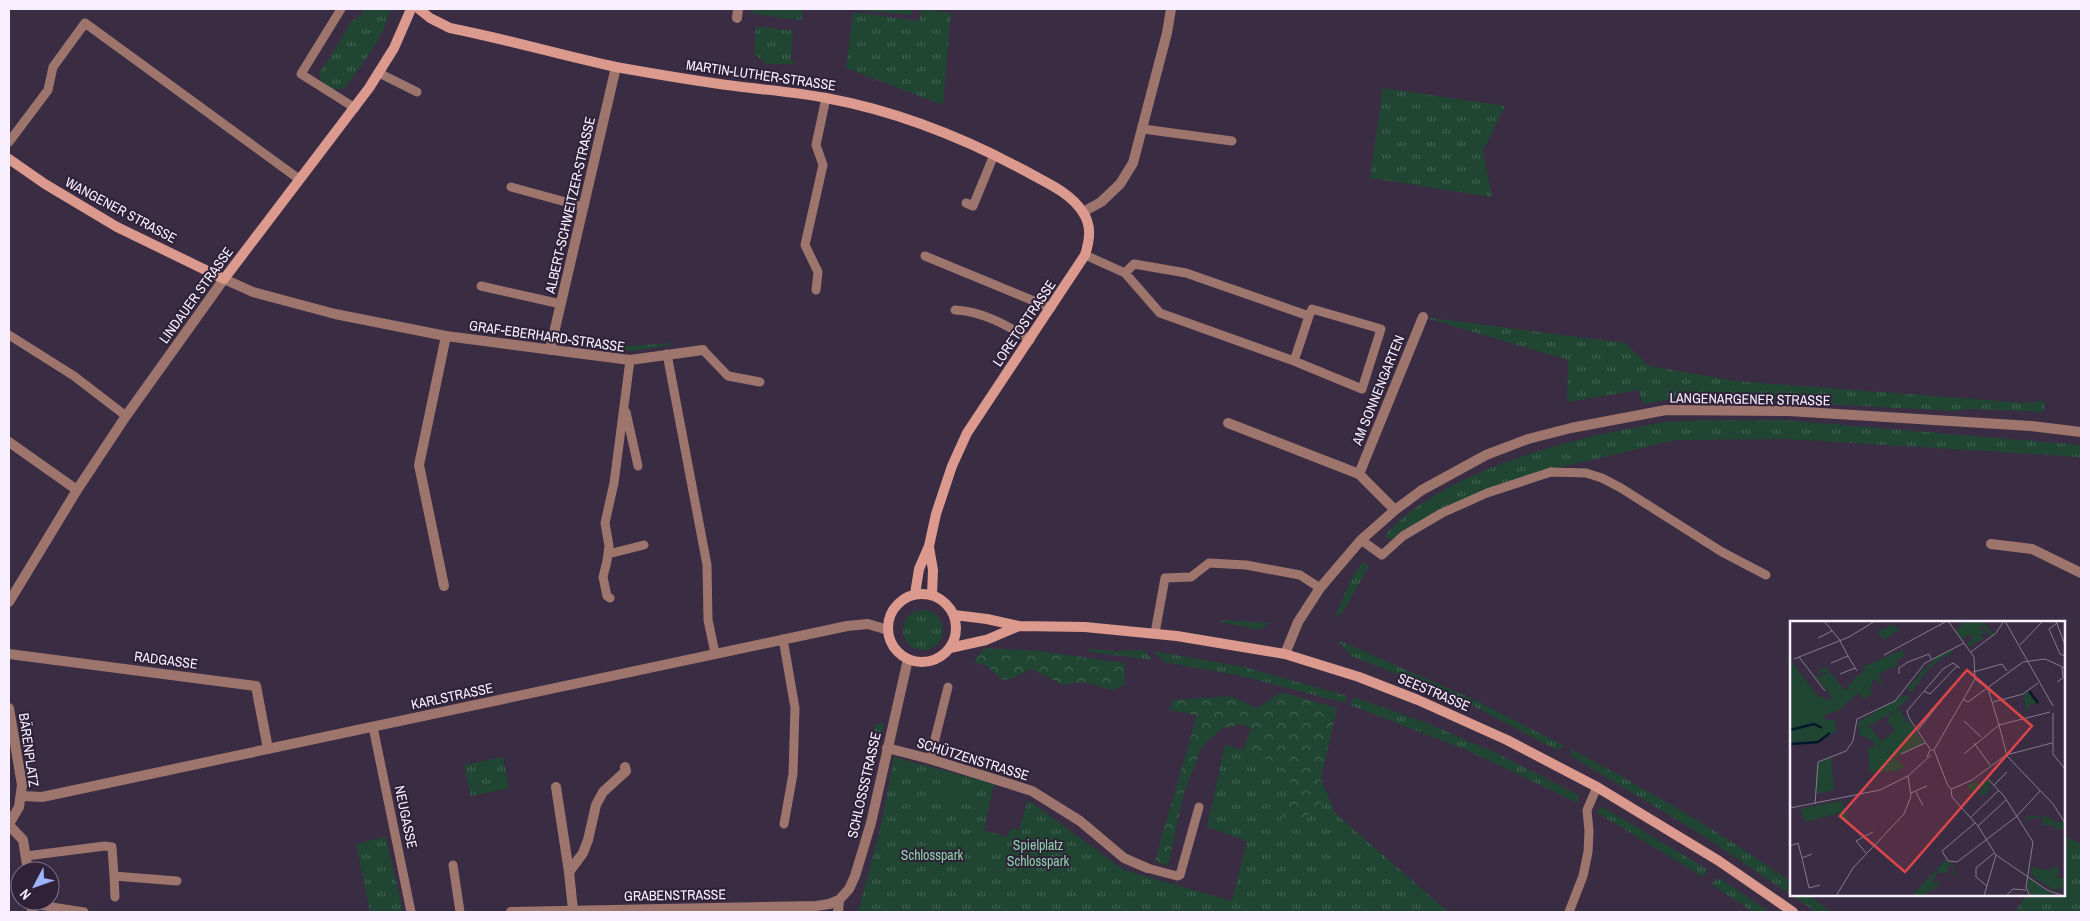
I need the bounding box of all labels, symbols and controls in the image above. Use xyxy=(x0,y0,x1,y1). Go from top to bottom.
street label: MARTIN-LUTHER-STRASSE xyxy=(685,56,837,94)
street label: ALBERT-SCHWEITZER-STRASSE xyxy=(541,115,599,296)
street label: WANGENER STRASSE xyxy=(62,173,180,247)
street label: LINDAUER STRASSE xyxy=(155,243,237,347)
street label: LORETOSTRASSE xyxy=(988,276,1060,370)
street label: GRAF-EBERHARD-STRASSE xyxy=(468,316,626,356)
street label: AM SONNENGARTEN xyxy=(1347,332,1408,449)
street label: LANGENARGENER STRASSE xyxy=(1669,389,1831,409)
inset map xyxy=(1790,621,2065,896)
street label: RADGASSE xyxy=(133,647,199,673)
street label: SEESTRASSE xyxy=(1395,669,1473,715)
street label: KARLSTRASSE xyxy=(409,679,495,713)
street label: BÄRENPLATZ xyxy=(15,712,43,788)
street label: SCHLOSSSTRASSE xyxy=(843,730,885,840)
street label: SCHÜTZENSTRASSE xyxy=(915,733,1031,785)
street label: NEUGASSE xyxy=(391,784,421,850)
park label: Spielplatz Schlosspark xyxy=(1007,836,1070,870)
park label: Schlosspark xyxy=(901,846,964,864)
north arrow xyxy=(10,861,60,911)
text: N xyxy=(16,885,35,904)
street label: GRABENSTRASSE xyxy=(624,885,726,905)

